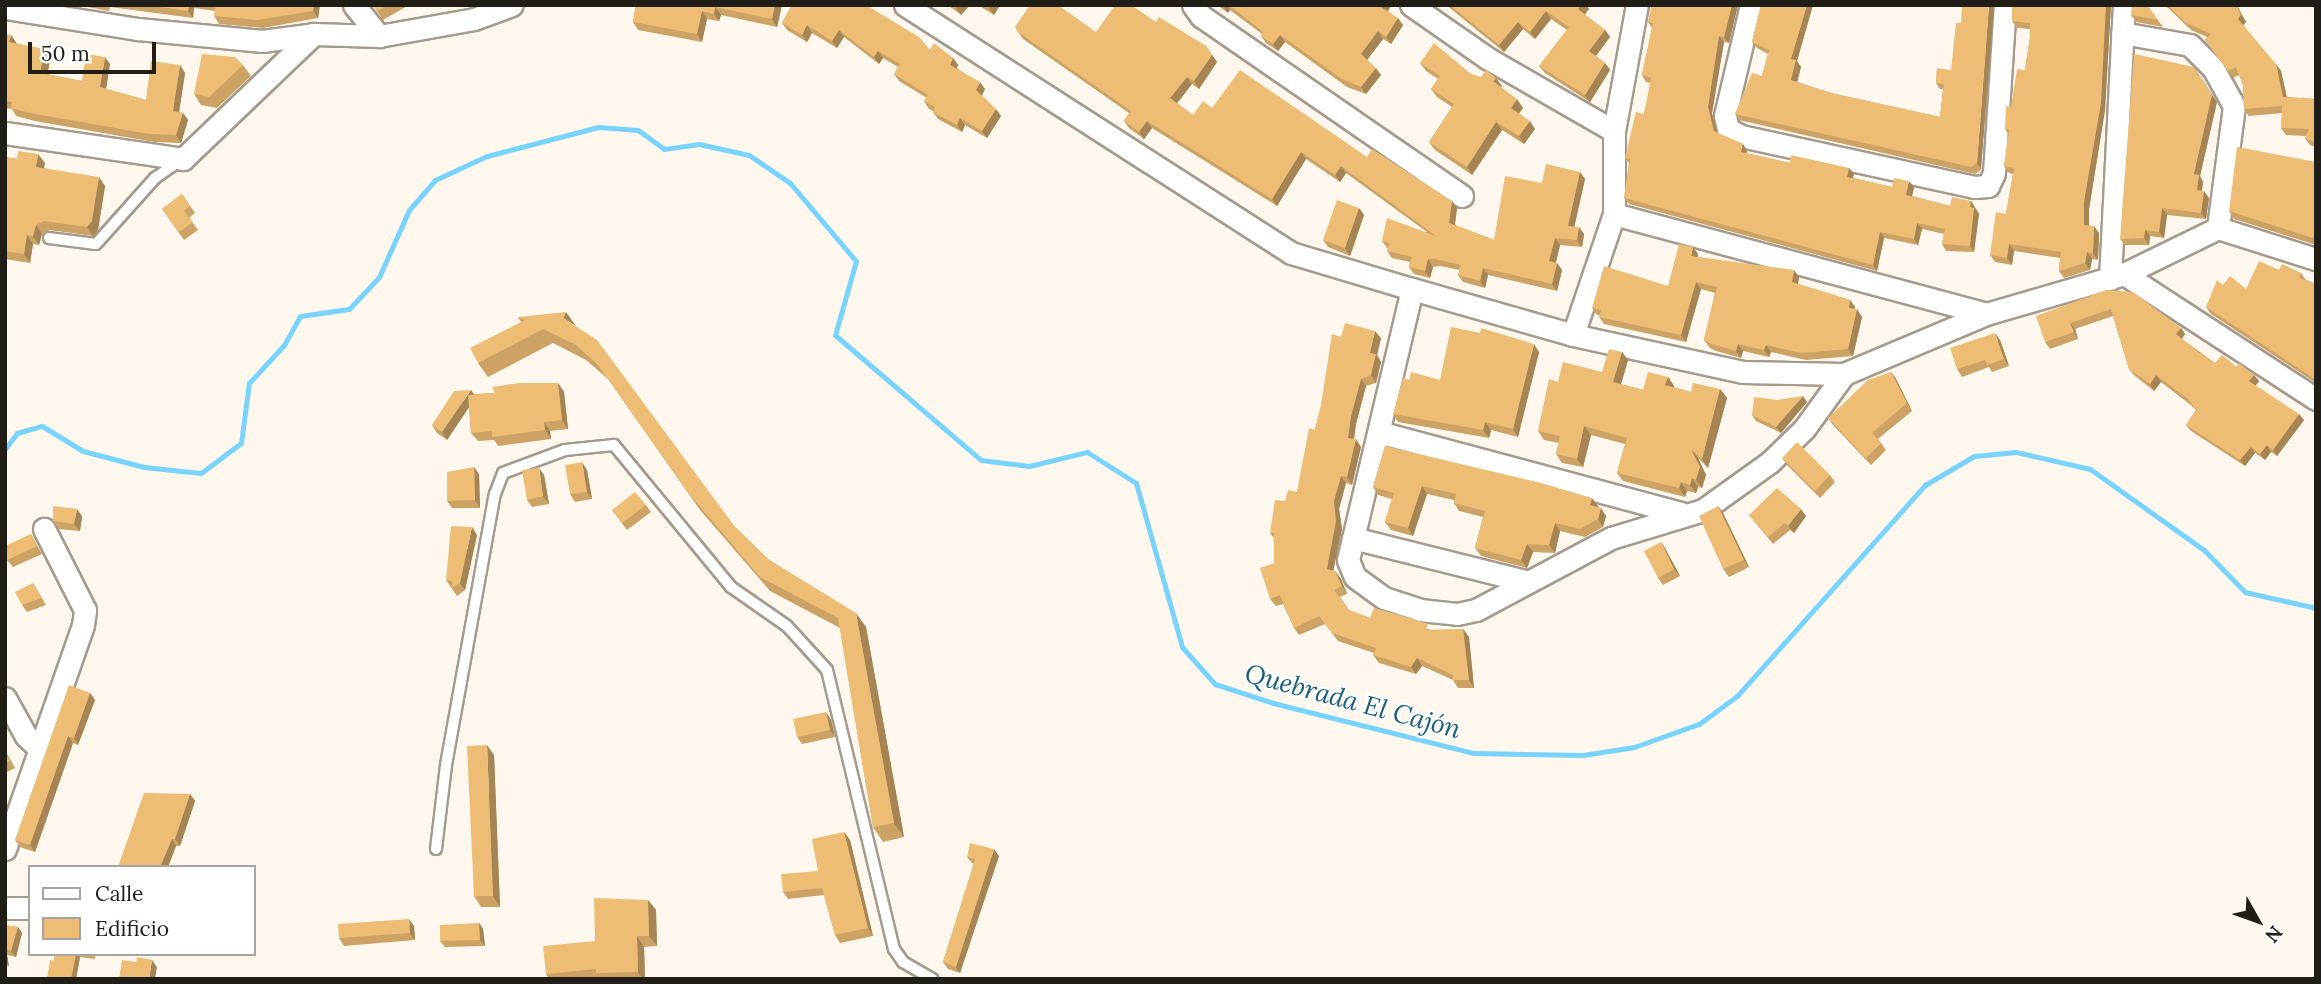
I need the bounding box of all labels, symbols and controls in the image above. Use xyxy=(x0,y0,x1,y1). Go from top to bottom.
scale bar xyxy=(32,28,159,72)
text: 50 m xyxy=(41,40,90,67)
water label: Quebrada El Cajón xyxy=(1242,657,1464,745)
legend xyxy=(28,865,256,956)
text: Calle xyxy=(95,880,143,907)
north arrow xyxy=(2223,886,2293,956)
text: Edificio xyxy=(95,915,169,942)
text: N xyxy=(2260,921,2288,948)

